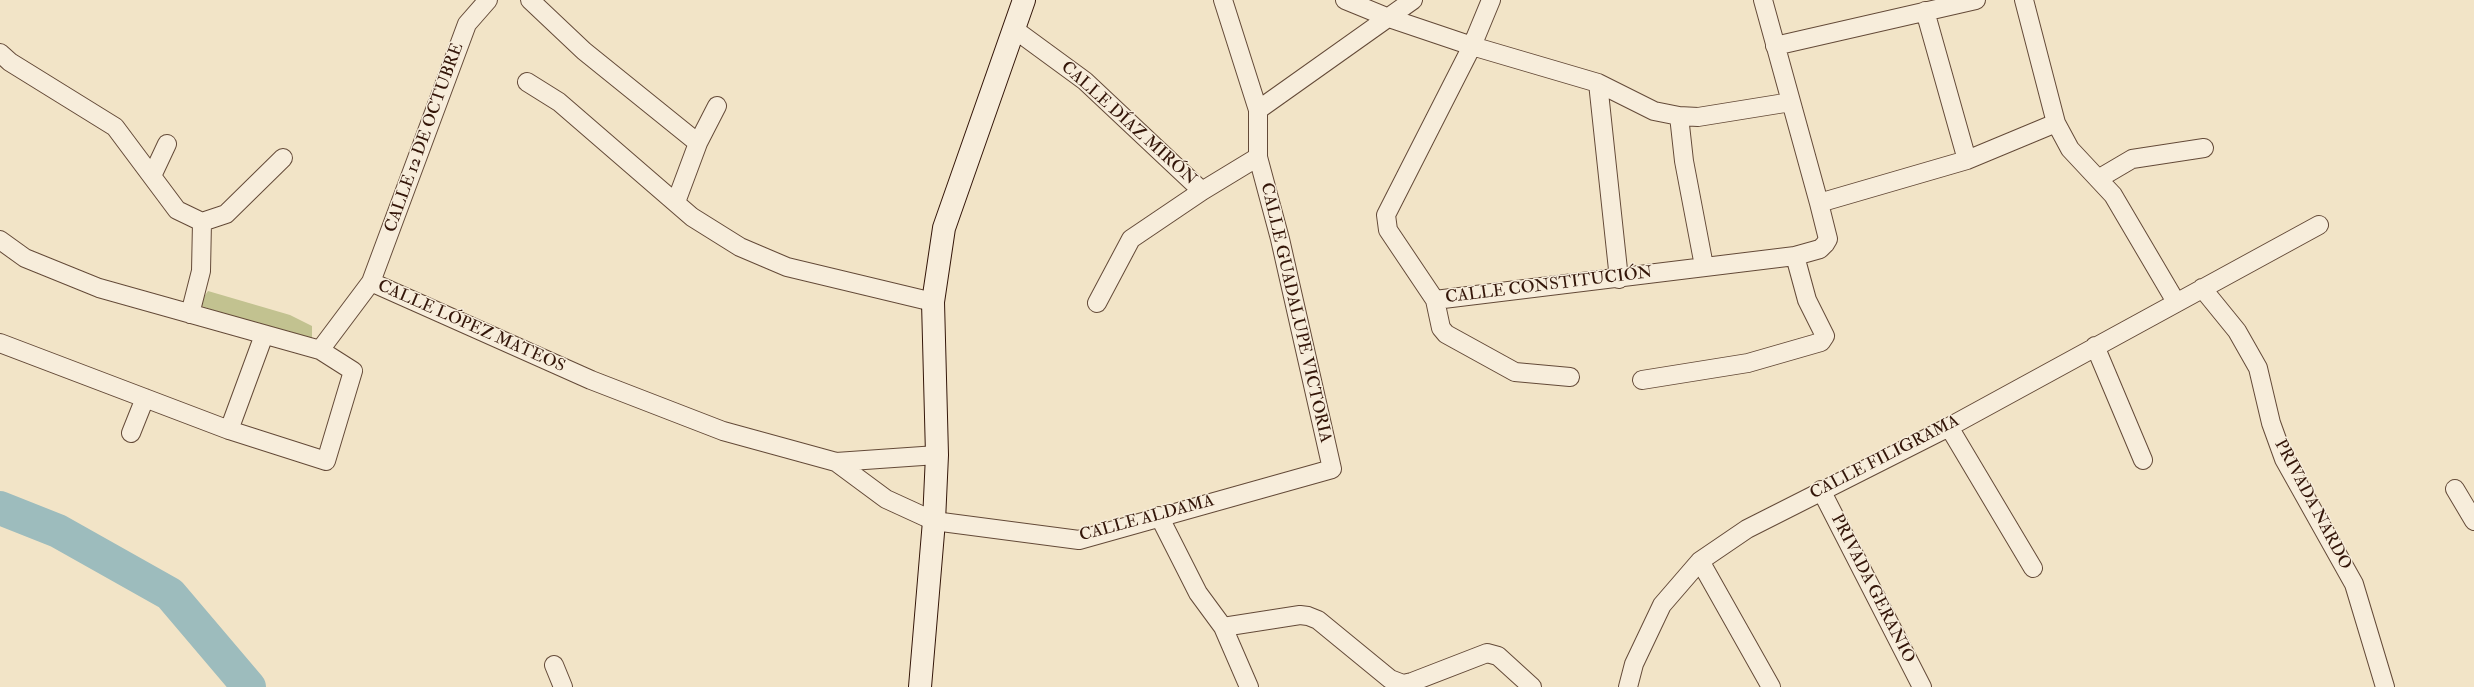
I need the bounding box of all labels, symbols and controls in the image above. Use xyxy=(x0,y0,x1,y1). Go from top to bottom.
street label: CALLE 12 DE OCTUBRE xyxy=(381,41,469,235)
street label: CALLE DÍAZ MIRÓN xyxy=(1056,58,1200,190)
street label: CALLE GUADALUPE VICTORIA xyxy=(1255,181,1335,445)
street label: CALLE CONSTITUCIÓN xyxy=(1444,263,1654,309)
street label: CALLE LÓPEZ MATEOS xyxy=(374,276,568,378)
street label: CALLE FILIGRAMA xyxy=(1807,412,1963,504)
street label: PRIVADA NARDO xyxy=(2269,436,2355,574)
street label: CALLE ALDAMA xyxy=(1077,491,1217,547)
street label: PRIVADA GERANIO xyxy=(1826,511,1918,667)

